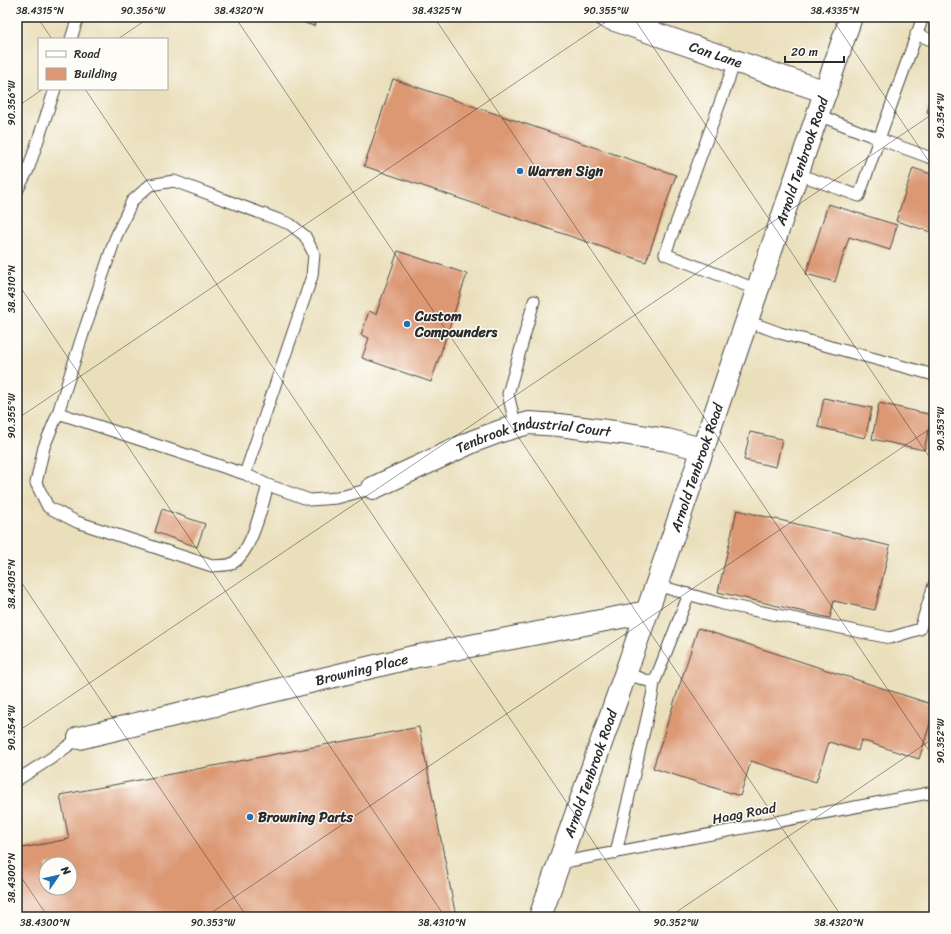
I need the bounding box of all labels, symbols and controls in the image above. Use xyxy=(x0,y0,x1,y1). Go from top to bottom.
text: 38.4315°N xyxy=(16,2,64,20)
text: 90.356°W xyxy=(121,2,166,20)
text: 38.4320°N xyxy=(214,2,264,20)
text: 38.4325°N xyxy=(412,2,462,20)
text: 90.355°W xyxy=(583,2,629,20)
text: 38.4335°N xyxy=(810,2,860,20)
street label: Can Lane xyxy=(686,34,746,76)
legend xyxy=(38,38,168,90)
scale bar xyxy=(785,38,844,64)
text: 20 m xyxy=(791,41,818,63)
text: Road xyxy=(74,43,101,65)
text: Building xyxy=(74,63,117,85)
text: 90.356°W xyxy=(3,80,21,125)
street label: Arnold Tenbrook Road xyxy=(768,92,836,230)
text: 90.354°W xyxy=(932,93,950,139)
place label: Warren Sign xyxy=(528,159,603,184)
marker: Warren Sign xyxy=(515,166,525,176)
text: 38.4310°N xyxy=(3,265,21,313)
place label: Custom Compounders xyxy=(414,304,498,345)
marker: Custom Compounders xyxy=(402,319,412,329)
text: 90.355°W xyxy=(3,393,21,439)
street label: Arnold Tenbrook Road xyxy=(663,399,731,536)
text: 90.353°W xyxy=(932,406,950,451)
street label: Tenbrook Industrial Court xyxy=(452,410,614,461)
text: 38.4305°N xyxy=(3,559,21,609)
street label: Browning Place xyxy=(313,647,411,693)
text: 90.354°W xyxy=(3,705,21,751)
street label: Arnold Tenbrook Road xyxy=(556,705,625,842)
text: 90.352°W xyxy=(932,718,950,763)
street label: Haag Road xyxy=(710,795,780,832)
place label: Browning Parts xyxy=(258,805,353,830)
marker: Browning Parts xyxy=(245,812,255,822)
text: 38.4300°N xyxy=(3,853,21,903)
north arrow xyxy=(38,856,78,896)
text: N xyxy=(55,861,76,879)
text: 38.4300°N xyxy=(20,914,70,932)
text: 90.353°W xyxy=(191,914,236,932)
text: 38.4310°N xyxy=(418,914,466,932)
text: 90.352°W xyxy=(654,914,699,932)
text: 38.4320°N xyxy=(814,914,864,932)

